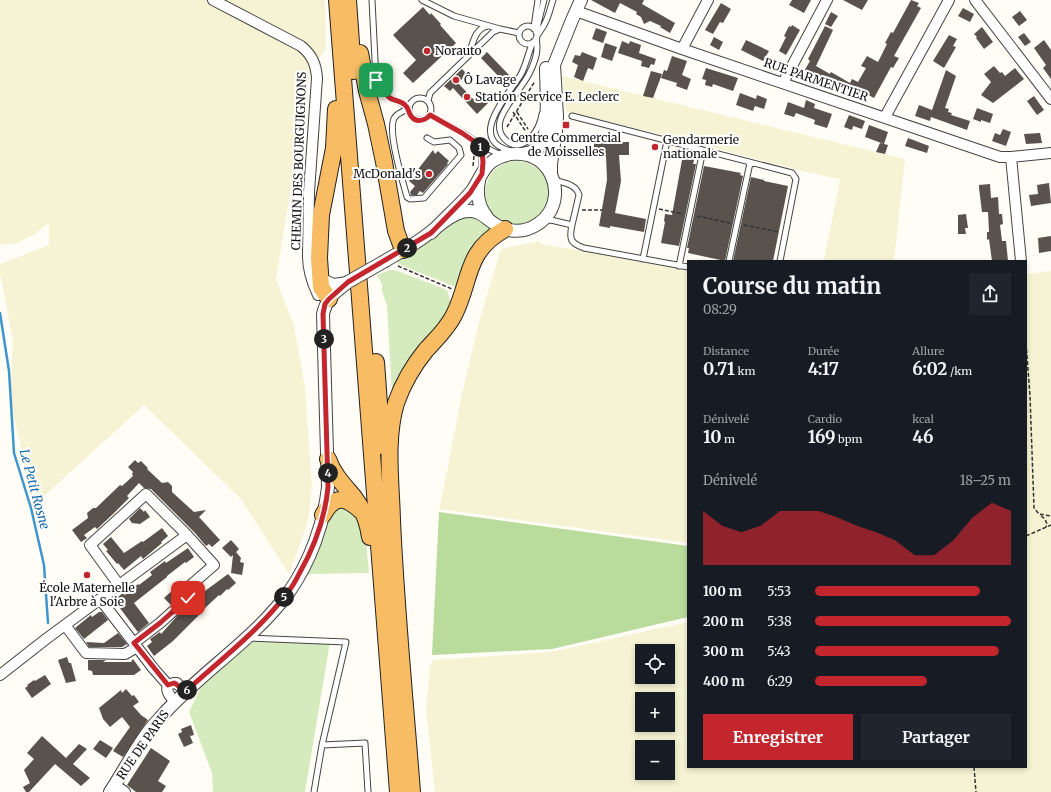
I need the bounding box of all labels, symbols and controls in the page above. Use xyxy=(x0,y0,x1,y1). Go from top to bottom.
place label: Norauto xyxy=(435,43,482,58)
marker: Norauto xyxy=(422,46,432,56)
street label: RUE PARMENTIER xyxy=(762,55,871,105)
pin xyxy=(359,63,393,97)
icon: arrive xyxy=(365,69,387,91)
street label: CHEMIN DES BOURGUIGNONS xyxy=(288,71,309,251)
place label: Ô Lavage xyxy=(464,72,516,87)
marker: Ô Lavage xyxy=(451,75,461,85)
place label: Station Service E. Leclerc xyxy=(475,89,619,104)
marker: Station Service E. Leclerc xyxy=(462,92,472,102)
marker: Centre Commercial de Moisselles xyxy=(561,120,571,130)
place label: Centre Commercial de Moisselles xyxy=(511,130,622,159)
place label: Gendarmerie nationale xyxy=(663,132,739,161)
pin: 1 xyxy=(470,137,490,157)
text: 1 xyxy=(477,140,483,154)
marker: Gendarmerie nationale xyxy=(650,142,660,152)
place label: McDonald's xyxy=(353,166,421,181)
marker: McDonald's xyxy=(424,169,434,179)
pin: 2 xyxy=(397,238,417,258)
text: 2 xyxy=(404,241,410,255)
text: Course du matin xyxy=(703,272,881,300)
button: share xyxy=(969,273,1011,315)
text: 08:29 xyxy=(703,301,737,318)
pin: 3 xyxy=(314,329,334,349)
text: 3 xyxy=(321,332,327,346)
text: Distance xyxy=(703,344,749,358)
text: Durée xyxy=(808,344,839,358)
text: Allure xyxy=(912,344,944,358)
text: 0.71 xyxy=(703,358,735,380)
text: 4:17 xyxy=(808,358,839,380)
text: 6:02 xyxy=(912,358,947,380)
text: km xyxy=(735,364,755,378)
text: /km xyxy=(947,364,972,378)
text: Dénivelé xyxy=(703,412,749,426)
text: Cardio xyxy=(808,412,842,426)
text: kcal xyxy=(912,412,934,426)
text: 10 xyxy=(703,426,721,448)
text: 169 xyxy=(808,426,835,448)
text: 46 xyxy=(912,426,933,448)
text: m xyxy=(721,432,735,446)
text: bpm xyxy=(835,432,862,446)
water label: Le Petit Rosne xyxy=(16,447,54,532)
pin: 4 xyxy=(318,463,338,483)
text: 4 xyxy=(325,466,332,480)
text: Dénivelé xyxy=(703,472,757,489)
text: 18–25 m xyxy=(960,472,1011,489)
marker: École Maternelle l'Arbre à Soie xyxy=(82,570,92,580)
place label: École Maternelle l'Arbre à Soie xyxy=(39,580,135,609)
pin xyxy=(171,581,205,615)
text: 100 m xyxy=(703,583,742,600)
text: 5:53 xyxy=(767,583,791,600)
icon: check xyxy=(177,587,199,609)
pin: 5 xyxy=(274,587,294,607)
text: 5 xyxy=(281,590,287,604)
text: 200 m xyxy=(703,613,744,630)
text: 5:38 xyxy=(767,613,792,630)
text: 300 m xyxy=(703,643,744,660)
text: 5:43 xyxy=(767,643,791,660)
map controls xyxy=(635,644,675,780)
button: locate xyxy=(635,644,675,684)
text: 400 m xyxy=(703,673,745,690)
text: 6:29 xyxy=(767,673,793,690)
pin: 6 xyxy=(177,680,197,700)
text: 6 xyxy=(184,683,190,697)
button: + xyxy=(635,692,675,732)
street label: RUE DE PARIS xyxy=(113,707,172,782)
button: Enregistrer xyxy=(703,714,853,760)
button: Partager xyxy=(861,714,1011,760)
button: − xyxy=(635,740,675,780)

